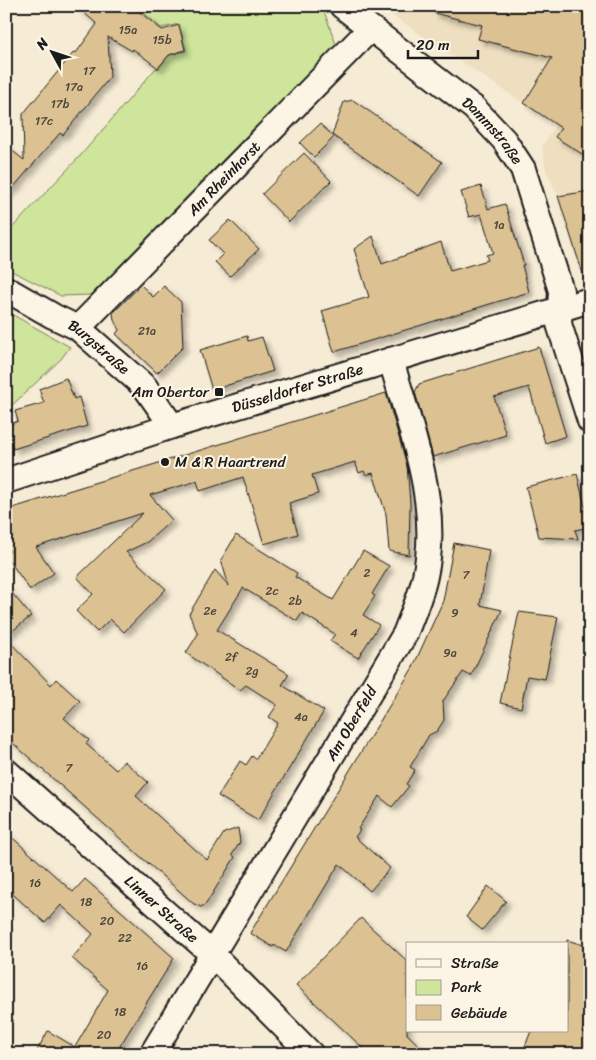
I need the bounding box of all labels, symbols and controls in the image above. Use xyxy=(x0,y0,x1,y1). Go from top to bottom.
house number: 15a xyxy=(119,19,137,41)
north arrow xyxy=(28,28,78,78)
scale bar xyxy=(408,28,478,60)
house number: 15b xyxy=(152,29,172,51)
text: N xyxy=(29,32,55,56)
text: 20 m xyxy=(416,32,450,58)
house number: 17 xyxy=(83,60,96,82)
house number: 17a xyxy=(65,76,83,98)
street label: Dammstraße xyxy=(456,90,530,170)
house number: 17b xyxy=(51,93,70,115)
house number: 17c xyxy=(35,110,53,132)
street label: Am Rheinhorst xyxy=(180,135,267,223)
house number: 1a xyxy=(493,214,505,236)
street label: Burgstraße xyxy=(64,312,136,381)
house number: 21a xyxy=(138,320,156,342)
street label: Düsseldorfer Straße xyxy=(229,356,367,420)
place label: Am Obertor xyxy=(131,379,210,405)
marker: Am Obertor xyxy=(213,386,225,398)
place label: M & R Haartrend xyxy=(175,449,286,475)
marker: M & R Haartrend xyxy=(159,456,171,468)
house number: 2 xyxy=(364,562,371,584)
house number: 7 xyxy=(463,564,471,586)
house number: 2c xyxy=(266,580,278,602)
house number: 2b xyxy=(288,590,302,612)
house number: 2e xyxy=(203,600,217,622)
house number: 9 xyxy=(451,602,459,624)
house number: 4 xyxy=(350,622,358,644)
house number: 9a xyxy=(443,642,457,664)
house number: 2f xyxy=(225,646,239,668)
house number: 2g xyxy=(246,660,258,682)
street label: Am Oberfeld xyxy=(318,680,384,767)
house number: 4a xyxy=(294,706,308,728)
house number: 7 xyxy=(66,757,74,779)
street label: Linner Straße xyxy=(118,869,205,950)
house number: 16 xyxy=(29,872,41,894)
house number: 18 xyxy=(80,891,92,913)
house number: 20 xyxy=(100,910,115,932)
house number: 22 xyxy=(118,927,132,949)
legend xyxy=(406,942,568,1032)
text: Straße xyxy=(451,950,499,976)
house number: 16 xyxy=(136,955,148,977)
text: Park xyxy=(451,974,482,1000)
text: Gebäude xyxy=(451,1000,507,1026)
house number: 18 xyxy=(114,1001,126,1023)
house number: 20 xyxy=(97,1024,112,1046)

